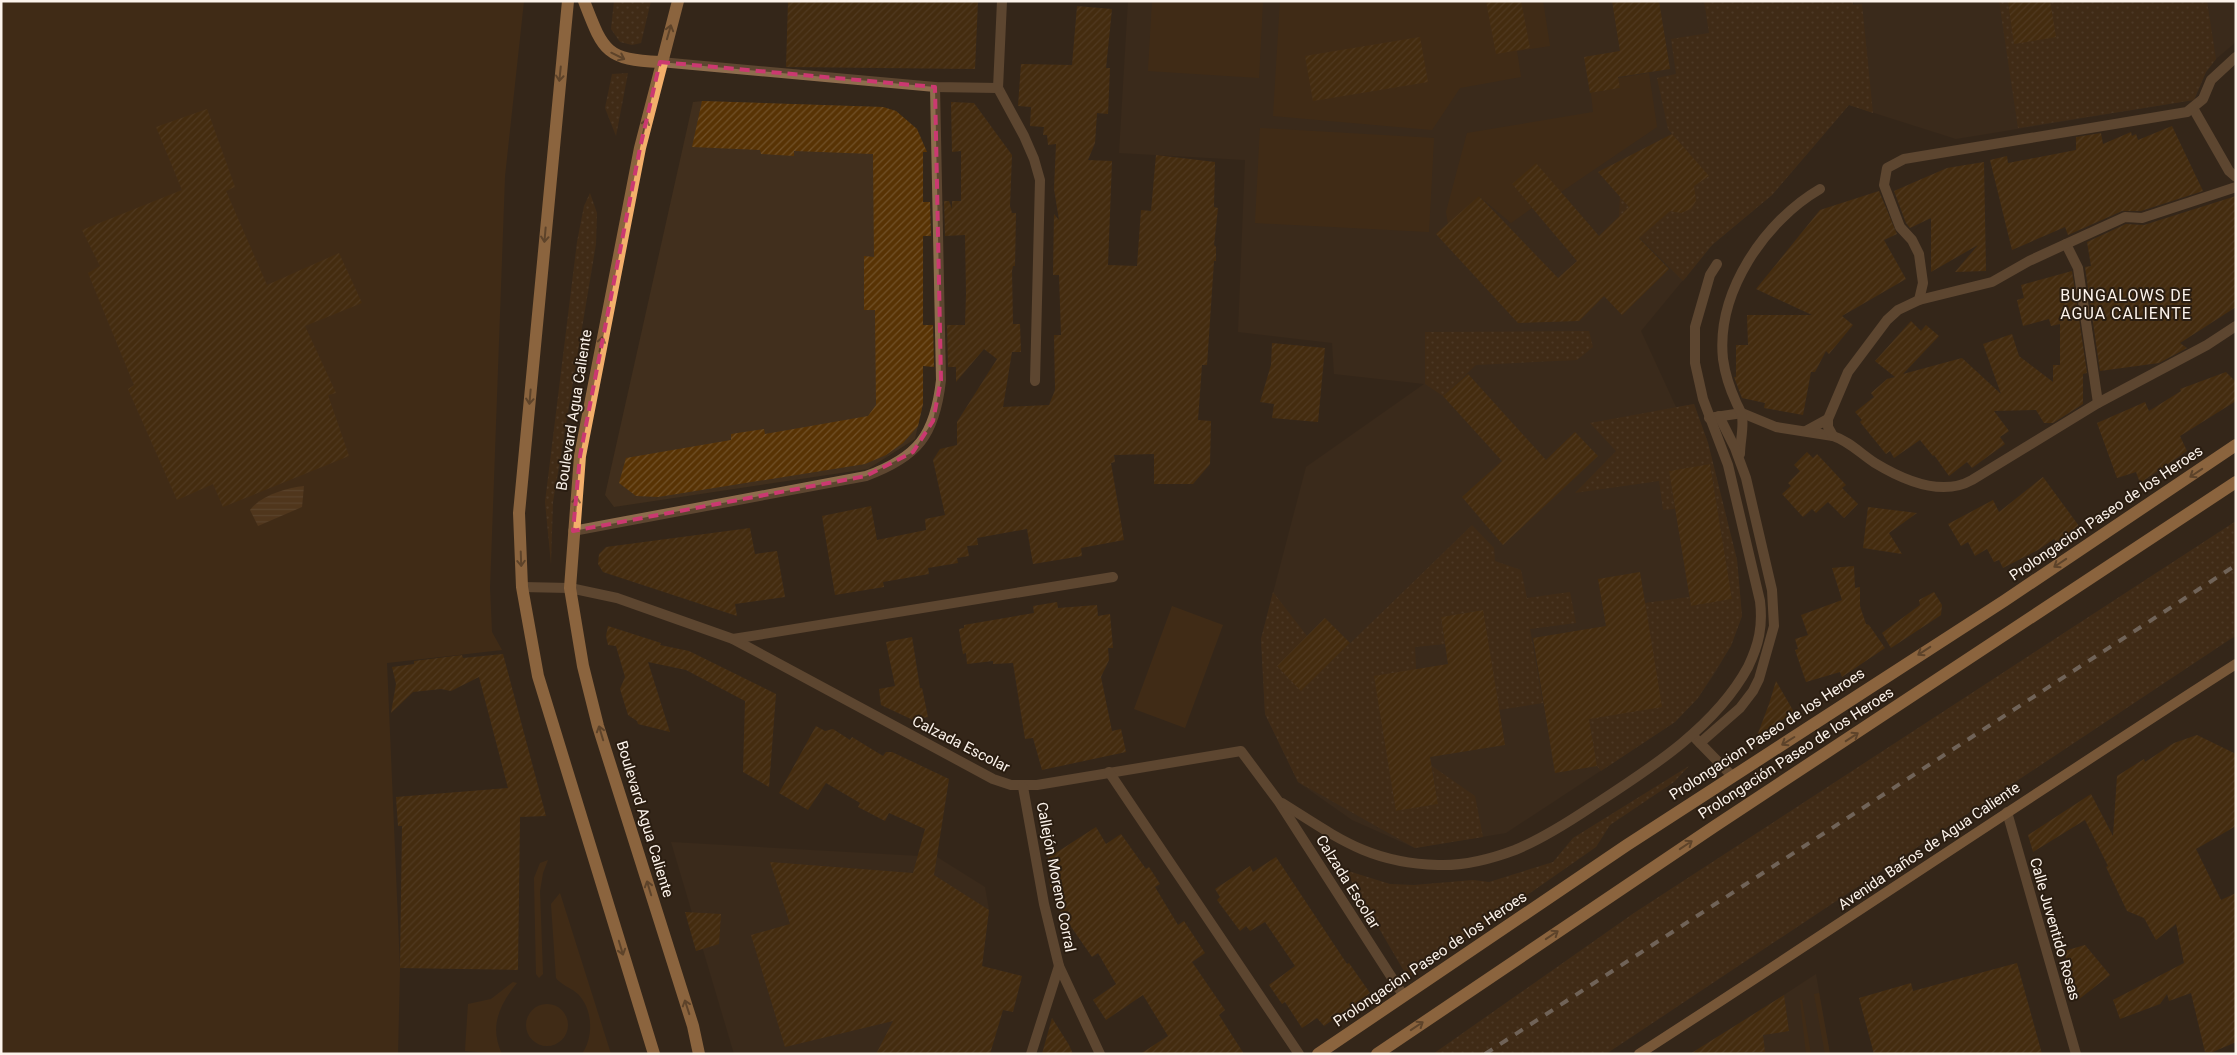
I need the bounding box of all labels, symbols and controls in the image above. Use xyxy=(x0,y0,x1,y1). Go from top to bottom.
one-way arrow xyxy=(665,24,675,40)
one-way arrow xyxy=(610,51,625,61)
one-way arrow xyxy=(556,65,565,81)
one-way arrow xyxy=(641,119,650,135)
one-way arrow xyxy=(540,227,550,243)
district label: BUNGALOWS DE AGUA CALIENTE xyxy=(2060,286,2192,323)
street label: Boulevard Agua Caliente xyxy=(552,328,596,492)
one-way arrow xyxy=(596,336,606,352)
one-way arrow xyxy=(525,389,535,405)
street label: Prolongacion Paseo de los Heroes xyxy=(2006,441,2206,585)
one-way arrow xyxy=(2189,468,2203,478)
one-way arrow xyxy=(571,496,580,512)
one-way arrow xyxy=(516,551,525,567)
one-way arrow xyxy=(2054,558,2068,568)
one-way arrow xyxy=(1917,646,1931,656)
street label: Prolongacion Paseo de los Heroes xyxy=(1666,664,1868,804)
street label: Prolongación Paseo de los Heroes xyxy=(1695,683,1897,823)
street label: Calzada Escolar xyxy=(909,712,1013,776)
one-way arrow xyxy=(595,725,605,741)
one-way arrow xyxy=(1844,731,1858,741)
one-way arrow xyxy=(1781,735,1795,746)
street label: Boulevard Agua Caliente xyxy=(613,739,677,900)
street label: Avenida Baños de Agua Caliente xyxy=(1835,778,2023,914)
street label: Callejón Moreno Corral xyxy=(1033,800,1079,954)
street label: Calzada Escolar xyxy=(1312,832,1384,932)
one-way arrow xyxy=(1679,840,1693,850)
street label: Calle Juventido Rosas xyxy=(2026,856,2084,1002)
one-way arrow xyxy=(644,880,654,896)
street label: Prolongacion Paseo de los Heroes xyxy=(1330,887,1530,1031)
one-way arrow xyxy=(1544,930,1558,940)
one-way arrow xyxy=(617,940,627,956)
one-way arrow xyxy=(681,999,691,1015)
one-way arrow xyxy=(1410,1021,1424,1031)

